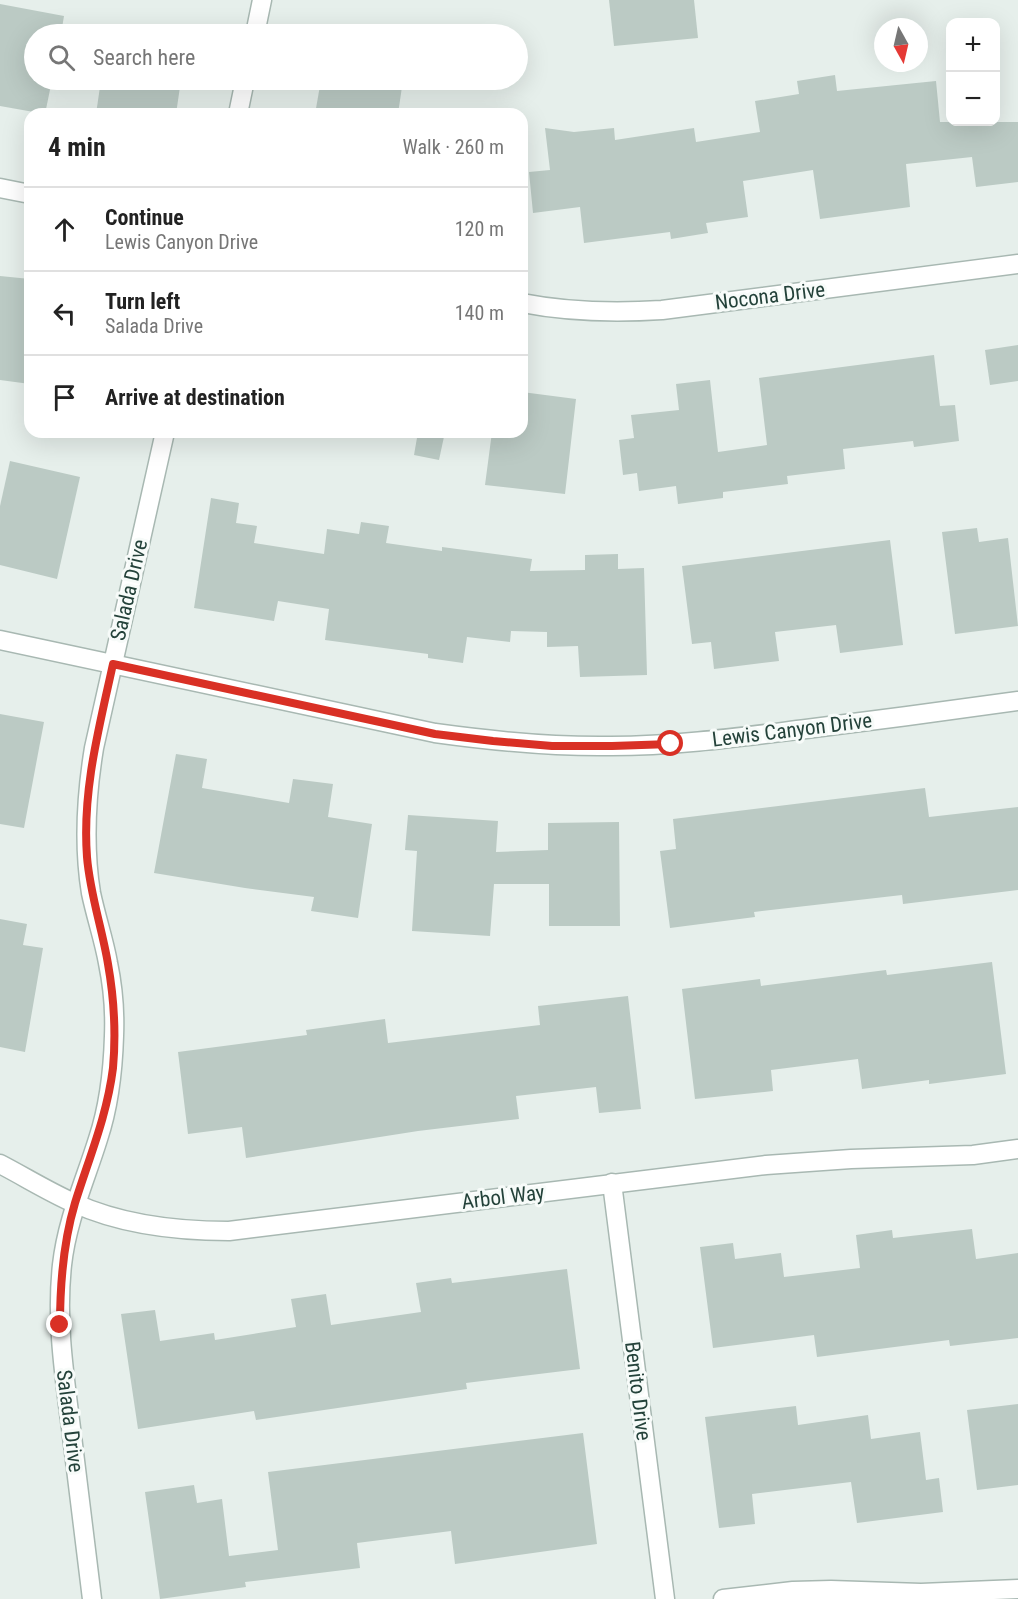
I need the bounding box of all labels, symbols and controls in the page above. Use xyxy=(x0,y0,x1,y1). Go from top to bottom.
north arrow xyxy=(874,18,928,72)
map controls xyxy=(946,18,1000,126)
button: + xyxy=(946,18,1000,72)
search box xyxy=(24,24,528,90)
icon: search xyxy=(45,41,78,74)
text: Search here xyxy=(93,45,195,70)
button: − xyxy=(946,72,1000,126)
text: 4 min xyxy=(48,132,106,162)
text: Walk · 260 m xyxy=(403,135,504,159)
text: Continue xyxy=(105,205,184,230)
icon: ahead xyxy=(48,213,81,246)
text: 120 m xyxy=(455,217,504,241)
text: Lewis Canyon Drive xyxy=(105,230,258,254)
street label: Nocona Drive xyxy=(714,277,827,315)
text: Turn left xyxy=(105,289,180,314)
icon: left xyxy=(48,297,81,330)
text: 140 m xyxy=(455,301,504,325)
text: Salada Drive xyxy=(105,314,203,338)
icon: arrive xyxy=(48,381,81,414)
text: Arrive at destination xyxy=(105,385,285,410)
street label: Salada Drive xyxy=(106,537,152,643)
street label: Lewis Canyon Drive xyxy=(711,708,873,752)
route start xyxy=(657,730,683,756)
street label: Arbol Way xyxy=(460,1180,546,1214)
route end xyxy=(46,1311,72,1337)
street label: Benito Drive xyxy=(620,1340,656,1442)
street label: Salada Drive xyxy=(52,1368,88,1474)

